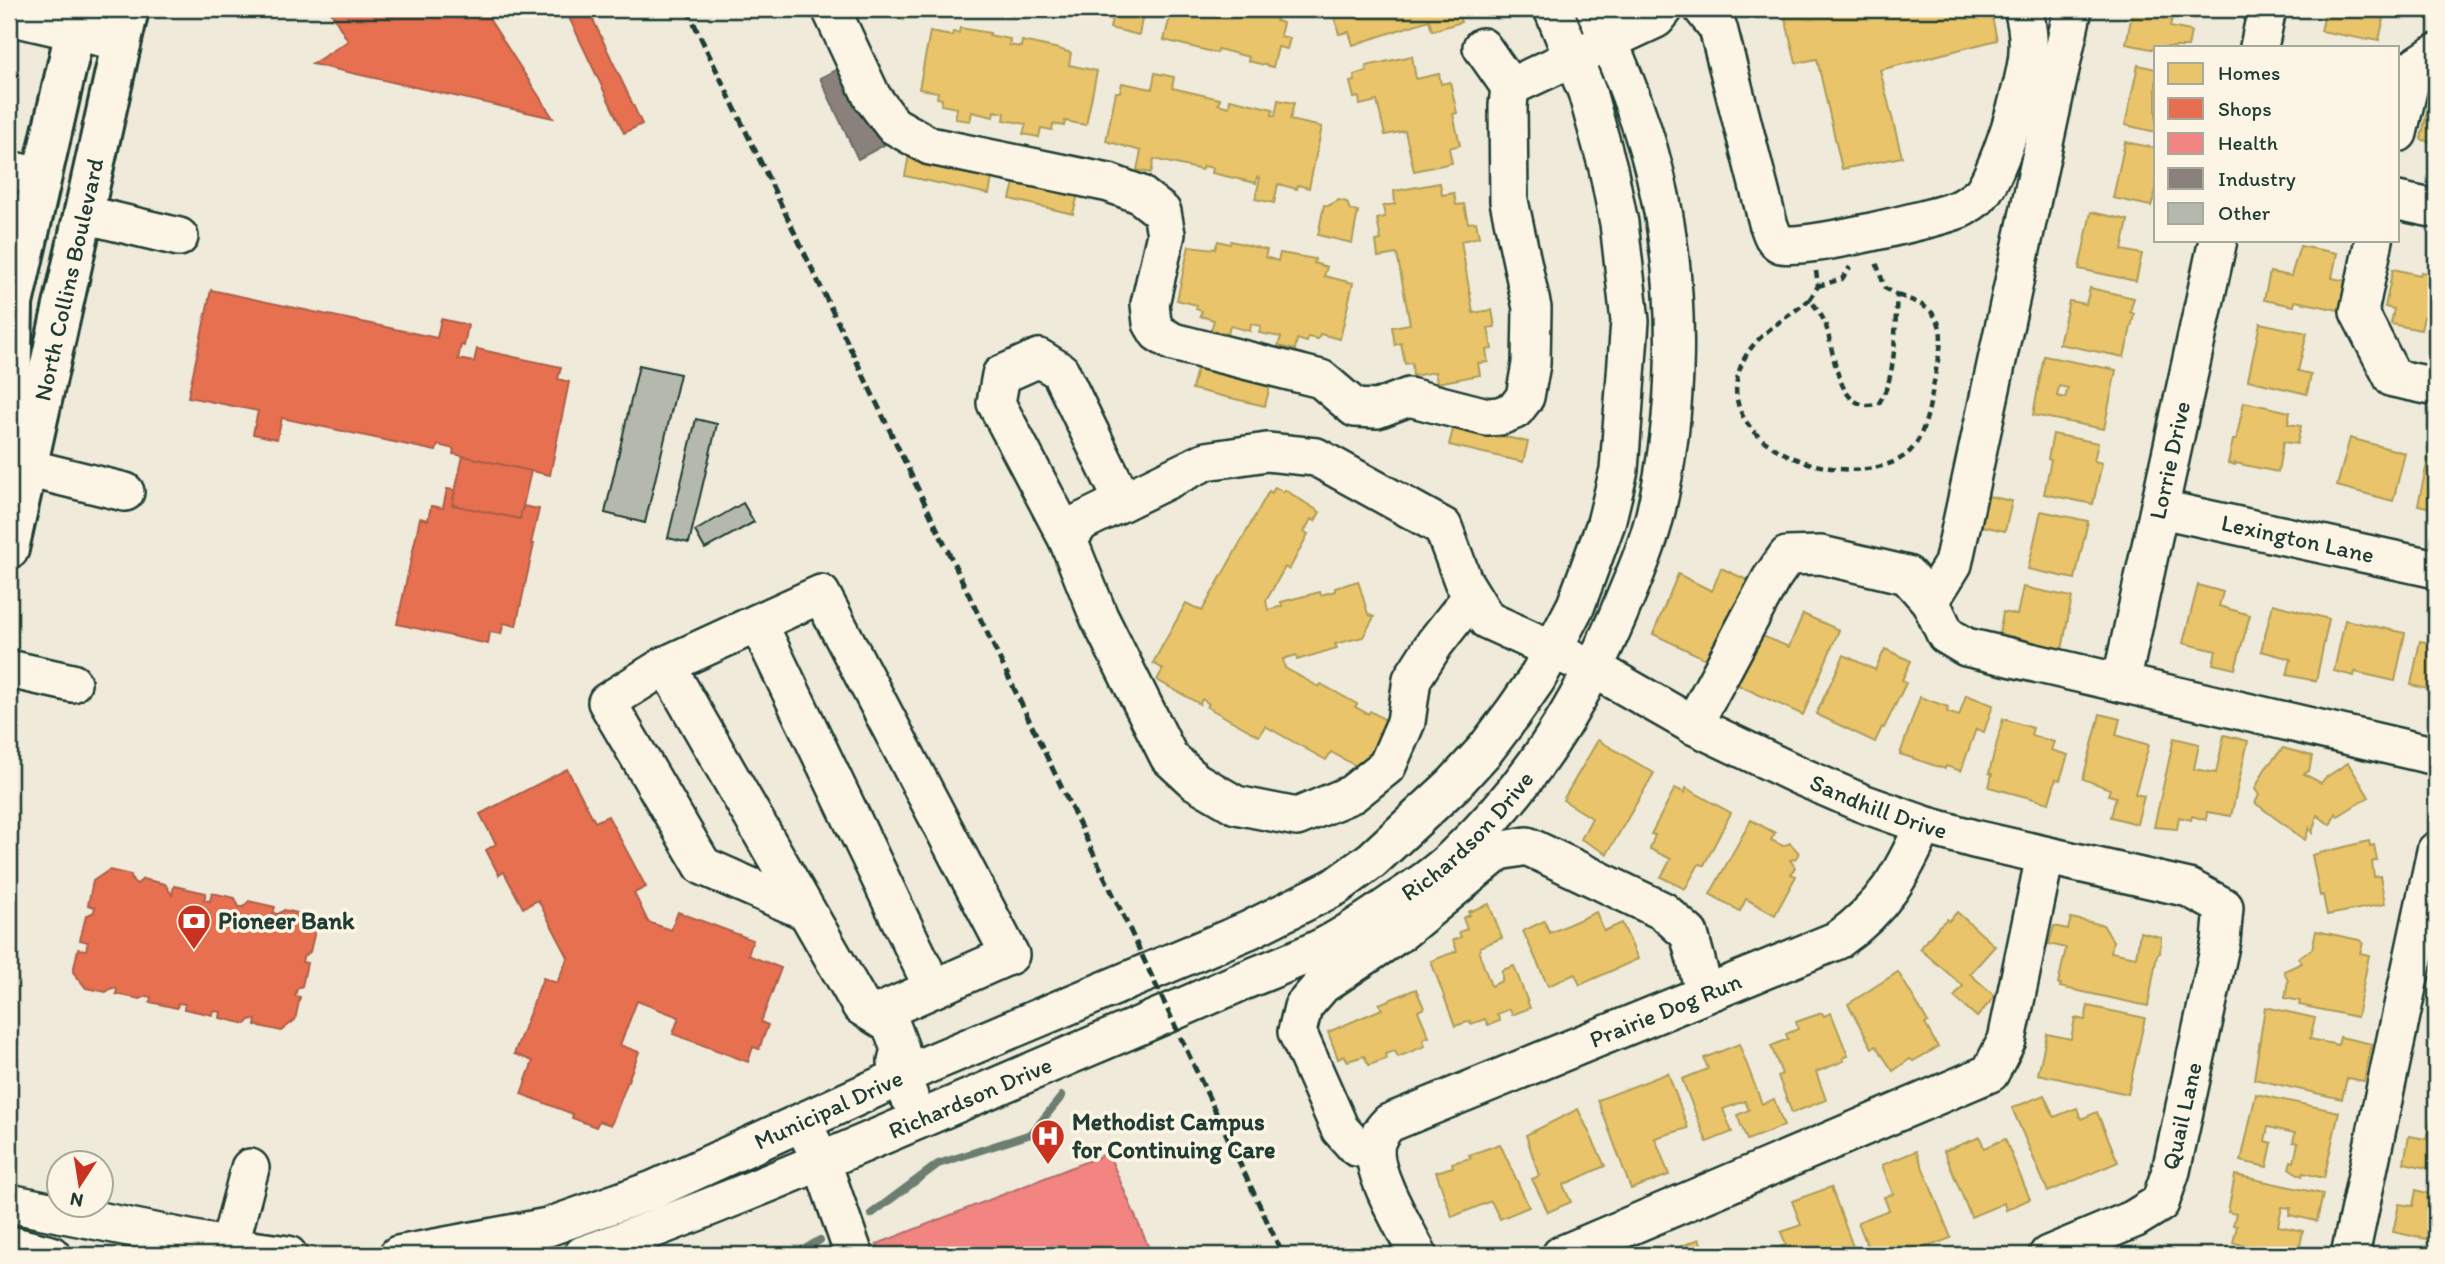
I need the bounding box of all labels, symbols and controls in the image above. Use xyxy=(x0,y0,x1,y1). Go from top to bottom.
legend xyxy=(2154,46,2400,242)
text: Homes xyxy=(2218,60,2280,85)
text: Shops xyxy=(2218,96,2272,121)
text: Health xyxy=(2218,130,2278,155)
street label: North Collins Boulevard xyxy=(27,155,109,403)
text: Industry xyxy=(2218,166,2296,191)
text: Other xyxy=(2218,200,2271,225)
street label: Lorrie Drive xyxy=(2142,398,2196,522)
street label: Lexington Lane xyxy=(2219,508,2377,569)
street label: Richardson Drive xyxy=(1395,765,1540,907)
street label: Sandhill Drive xyxy=(1806,767,1950,845)
bank icon: Pioneer Bank xyxy=(175,902,213,951)
place label: Pioneer Bank xyxy=(218,906,355,935)
street label: Prairie Dog Run xyxy=(1585,966,1746,1054)
street label: Richardson Drive xyxy=(884,1050,1056,1145)
street label: Quail Lane xyxy=(2155,1059,2208,1173)
street label: Municipal Drive xyxy=(750,1063,907,1156)
place label: Methodist Campus for Continuing Care xyxy=(1072,1107,1276,1165)
hospital icon: Methodist Campus for Continuing Care xyxy=(1029,1117,1067,1166)
north arrow xyxy=(46,1148,116,1218)
text: N xyxy=(68,1188,85,1213)

